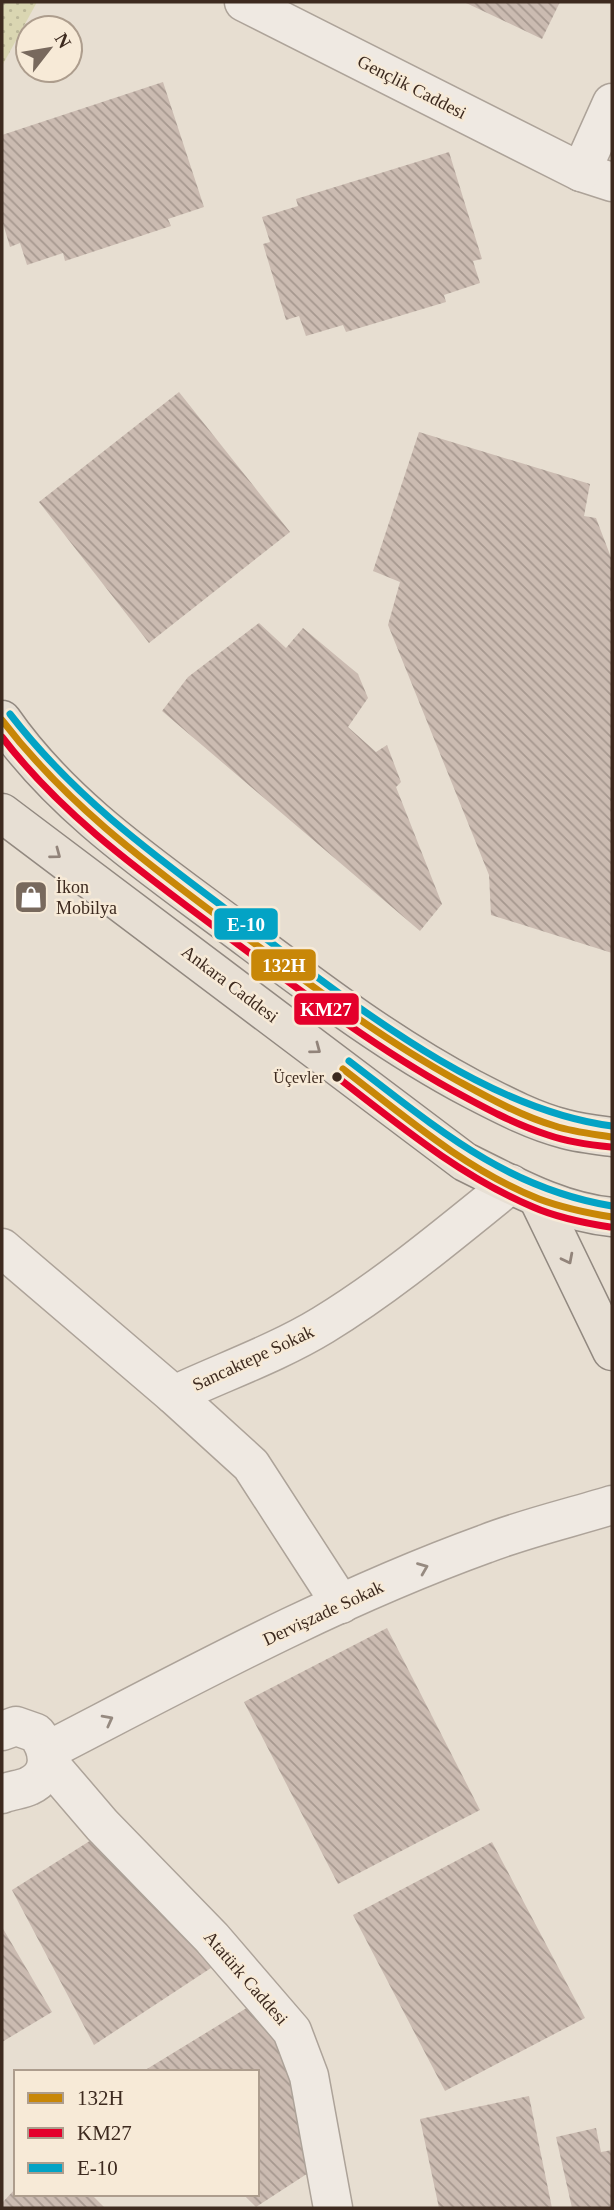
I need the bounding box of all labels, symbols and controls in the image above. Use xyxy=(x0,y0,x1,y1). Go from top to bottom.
north arrow xyxy=(14,14,84,84)
text: N xyxy=(51,29,76,52)
street label: Gençlik Caddesi xyxy=(354,51,470,123)
one-way arrow xyxy=(48,845,61,858)
place label: İkon Mobilya xyxy=(56,877,117,918)
shop icon: İkon Mobilya xyxy=(12,878,50,916)
line badge: E-10 xyxy=(213,907,279,941)
text: E-10 xyxy=(227,914,265,935)
street label: Ankara Caddesi xyxy=(178,941,282,1027)
line badge: 132H xyxy=(250,948,317,982)
text: 132H xyxy=(262,955,306,976)
line badge: KM27 xyxy=(293,992,360,1026)
text: KM27 xyxy=(300,999,352,1020)
one-way arrow xyxy=(309,1041,321,1054)
place label: Üçevler xyxy=(273,1069,325,1087)
marker: Üçevler xyxy=(330,1070,344,1084)
one-way arrow xyxy=(560,1252,574,1264)
street label: Sancaktepe Sokak xyxy=(189,1321,317,1395)
one-way arrow xyxy=(416,1563,428,1577)
street label: Dervişzade Sokak xyxy=(260,1576,386,1650)
one-way arrow xyxy=(100,1714,113,1728)
street label: Atatürk Caddesi xyxy=(200,1927,292,2029)
legend xyxy=(14,2070,259,2196)
text: 132H xyxy=(77,2086,124,2110)
text: KM27 xyxy=(77,2121,132,2145)
text: E-10 xyxy=(77,2156,118,2180)

